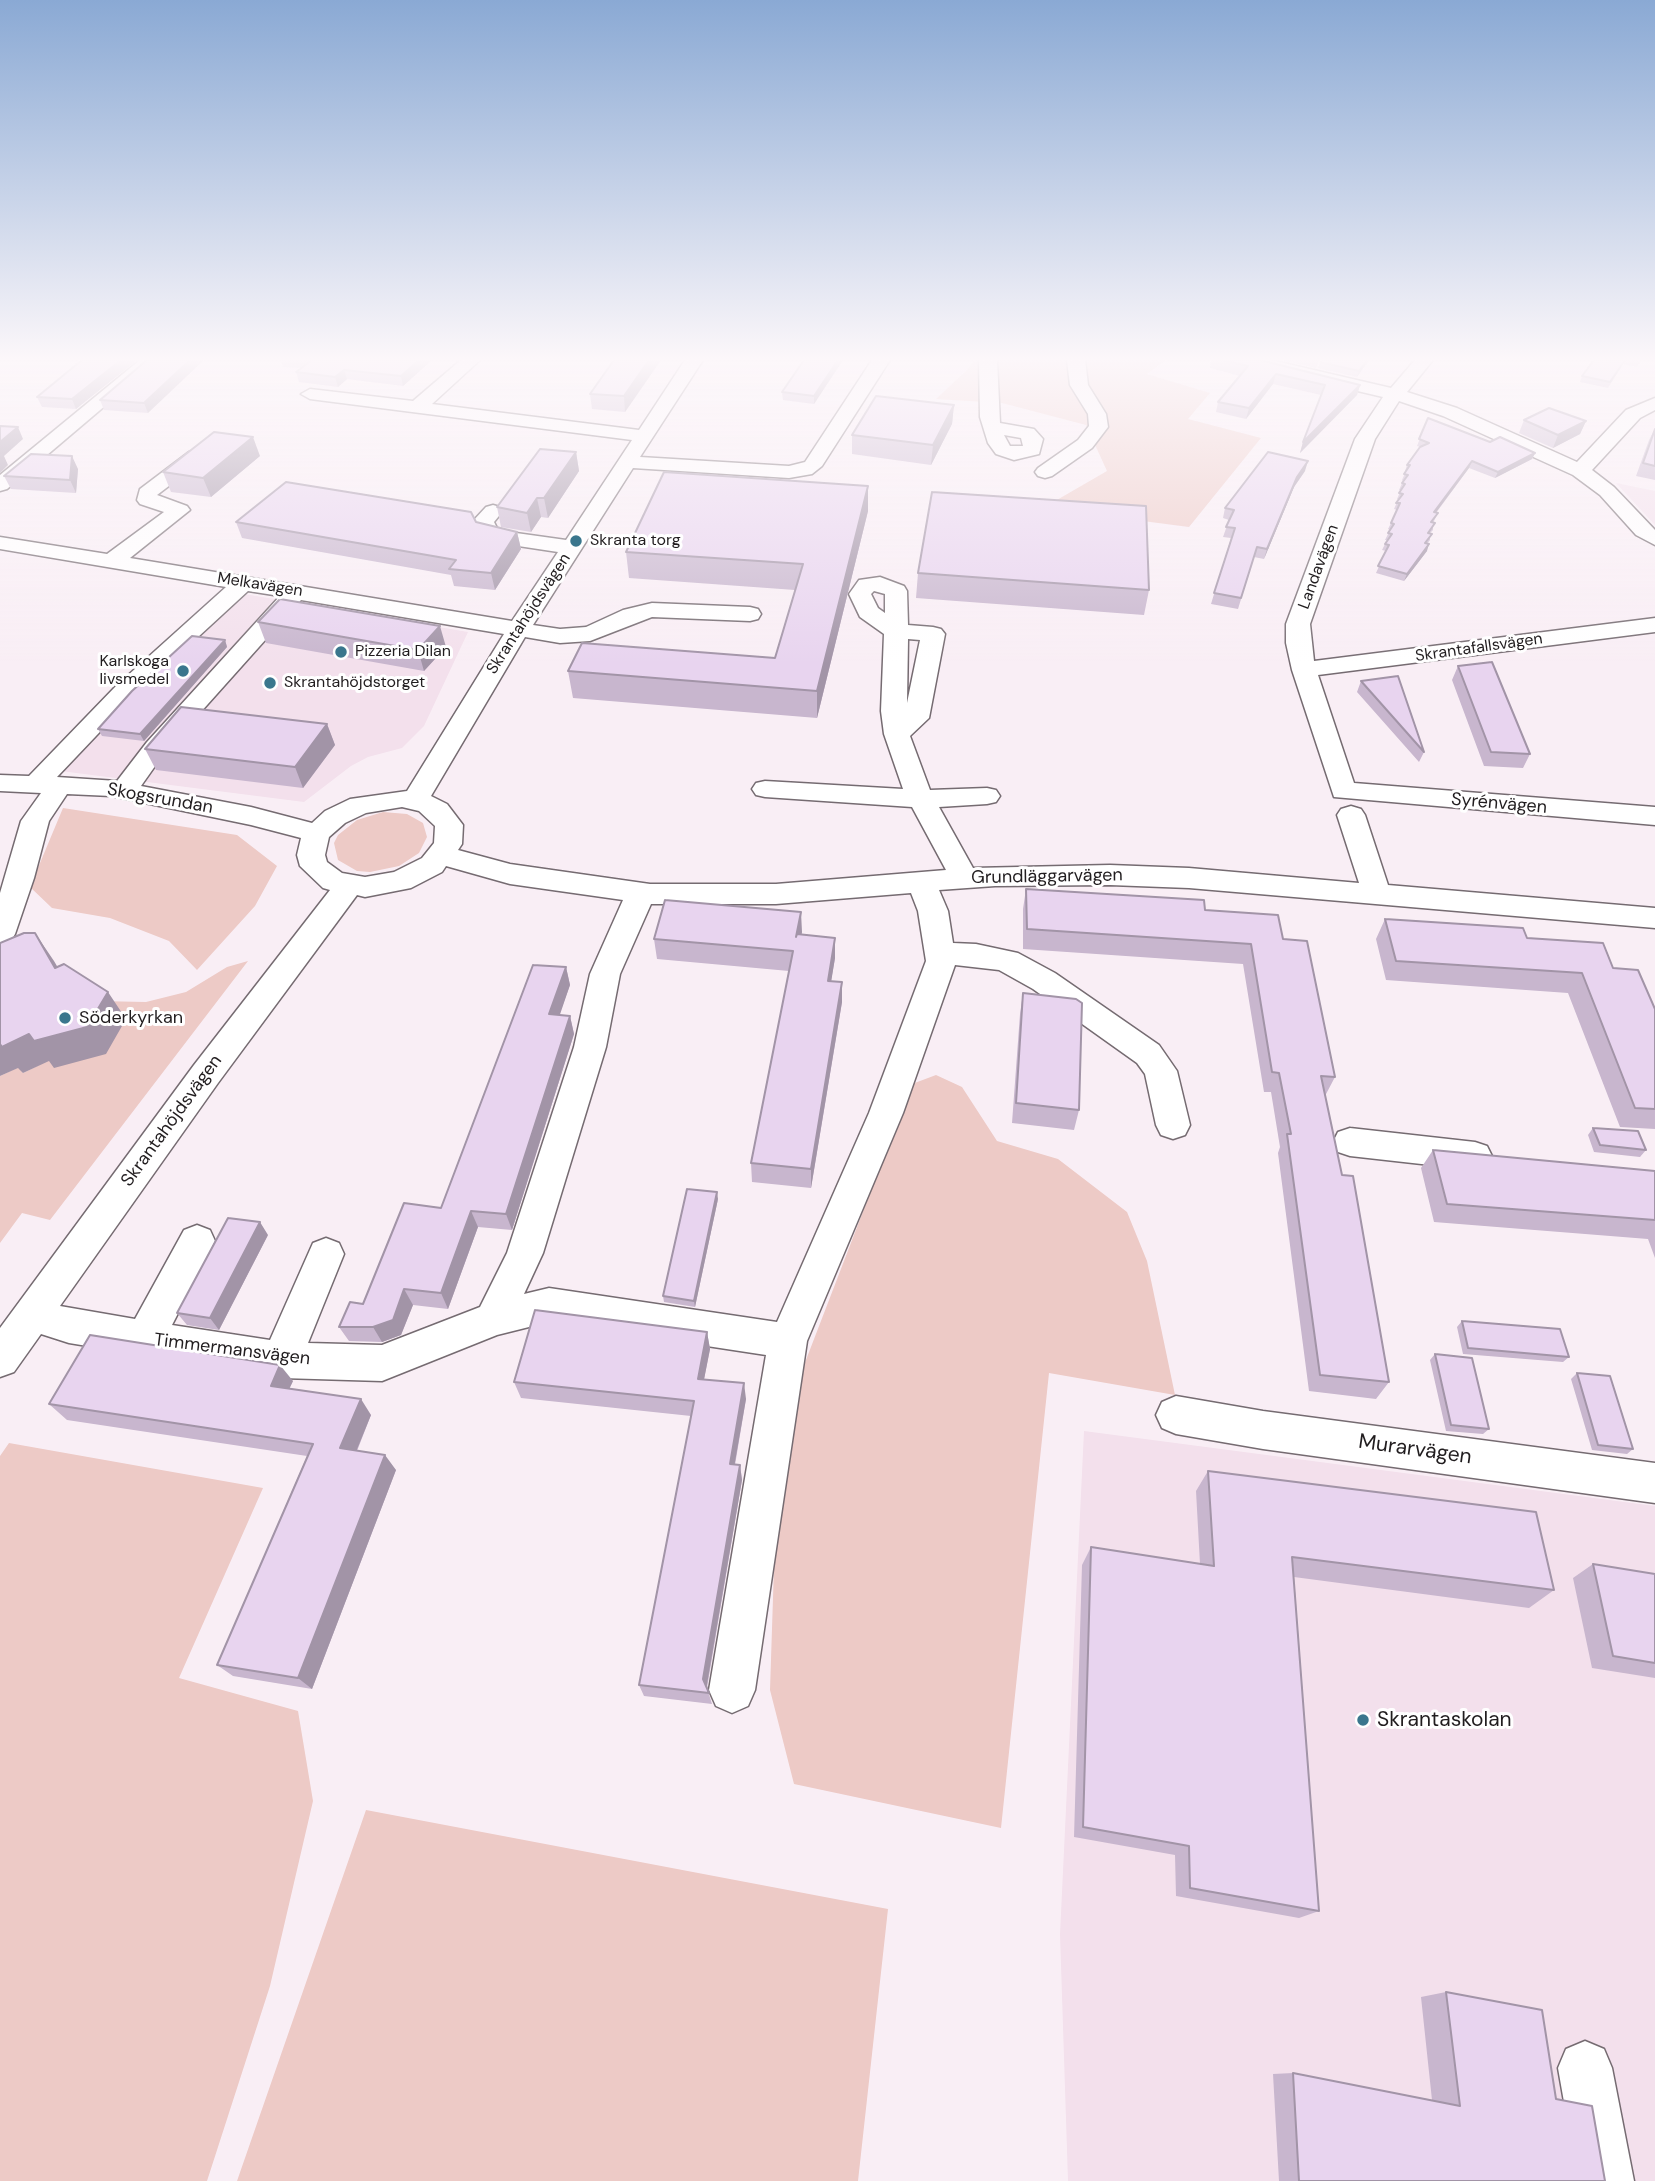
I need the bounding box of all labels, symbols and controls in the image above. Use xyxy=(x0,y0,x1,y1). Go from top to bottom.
street label: Landavägen xyxy=(1295,522,1343,612)
place label: Skranta torg xyxy=(590,531,681,551)
marker: Skranta torg xyxy=(568,533,584,549)
street label: Skrantahöjdsvägen xyxy=(483,550,575,678)
street label: Melkavägen xyxy=(216,569,304,601)
street label: Skrantafallsvägen xyxy=(1414,630,1544,666)
place label: Pizzeria Dilan xyxy=(355,642,451,662)
marker: Pizzeria Dilan xyxy=(333,644,349,660)
place label: Karlskoga livsmedel xyxy=(100,652,169,690)
marker: Karlskoga livsmedel xyxy=(175,663,191,679)
place label: Skrantahöjdstorget xyxy=(284,673,425,693)
marker: Skrantahöjdstorget xyxy=(262,675,278,691)
street label: Skogsrundan xyxy=(105,779,215,819)
street label: Syrénvägen xyxy=(1450,789,1548,819)
street label: Grundläggarvägen xyxy=(971,865,1123,889)
place label: Söderkyrkan xyxy=(79,1007,183,1029)
marker: Söderkyrkan xyxy=(57,1010,73,1026)
street label: Skrantahöjdsvägen xyxy=(117,1051,227,1191)
street label: Timmermansvägen xyxy=(153,1330,311,1370)
street label: Murarvägen xyxy=(1357,1430,1473,1470)
place label: Skrantaskolan xyxy=(1377,1707,1512,1733)
marker: Skrantaskolan xyxy=(1355,1712,1371,1728)

